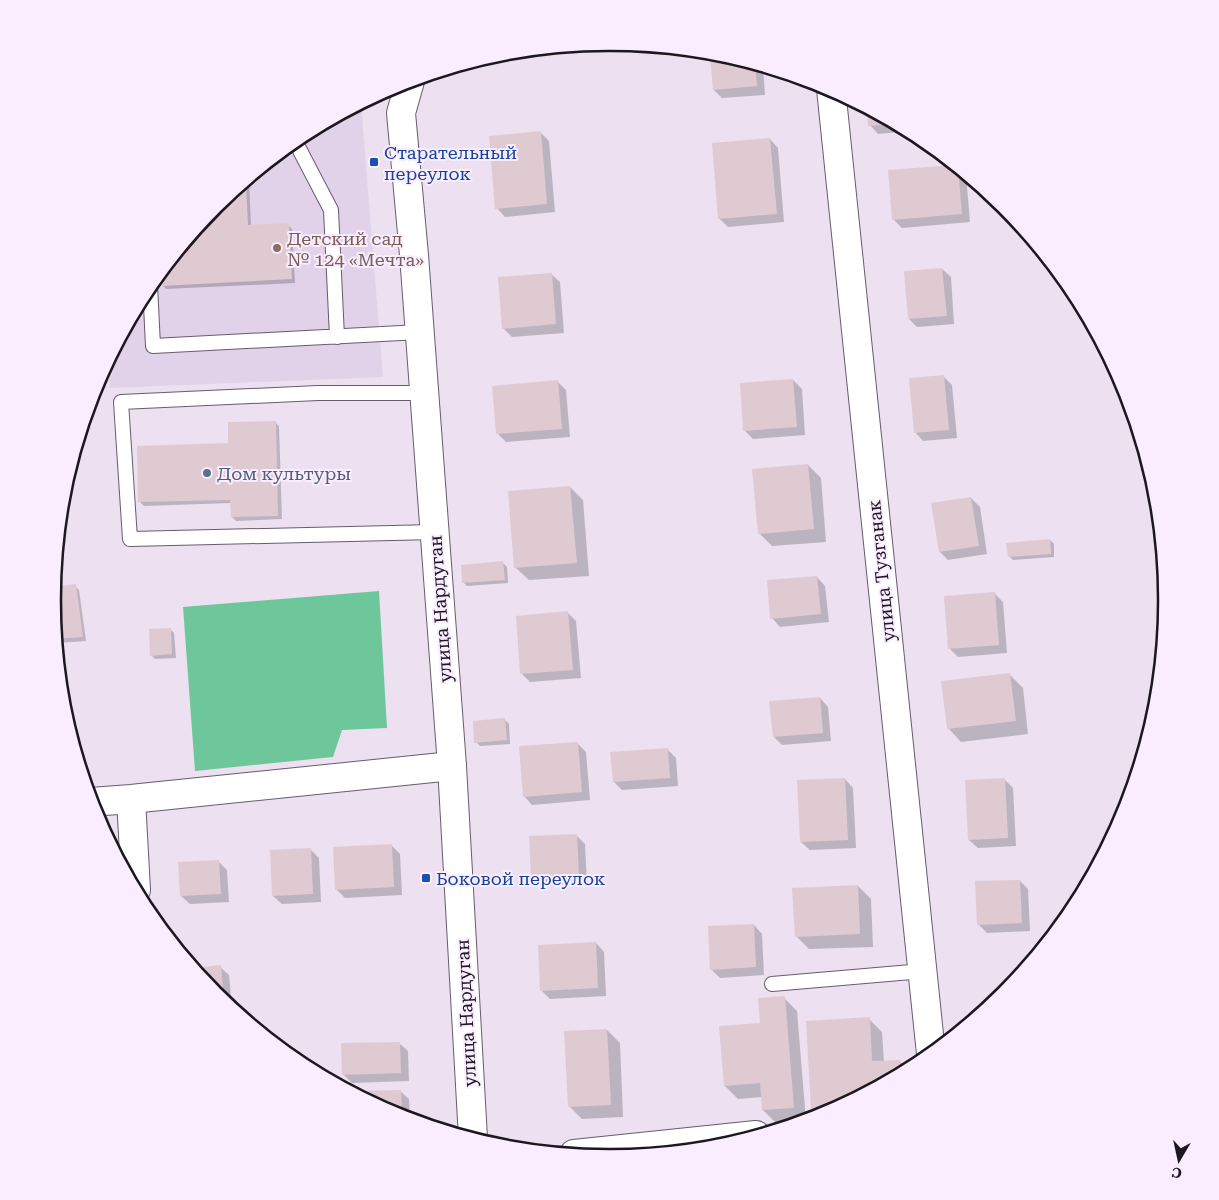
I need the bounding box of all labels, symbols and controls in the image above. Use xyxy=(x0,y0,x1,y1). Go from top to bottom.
place label: Старательный переулок xyxy=(384,142,517,184)
marker: Старательный переулок xyxy=(368,156,380,168)
place label: Детский сад № 124 «Мечта» xyxy=(287,228,424,270)
marker: Детский сад № 124 «Мечта» xyxy=(271,242,283,254)
place label: Дом культуры xyxy=(217,463,351,484)
marker: Дом культуры xyxy=(201,467,213,479)
street label: улица Тузганак xyxy=(863,499,899,643)
street label: улица Нардуган xyxy=(424,534,456,684)
place label: Боковой переулок xyxy=(436,868,605,889)
marker: Боковой переулок xyxy=(420,872,432,884)
street label: улица Нардуган xyxy=(452,938,480,1087)
north arrow xyxy=(1154,1135,1204,1185)
text: С xyxy=(1171,1164,1183,1182)

